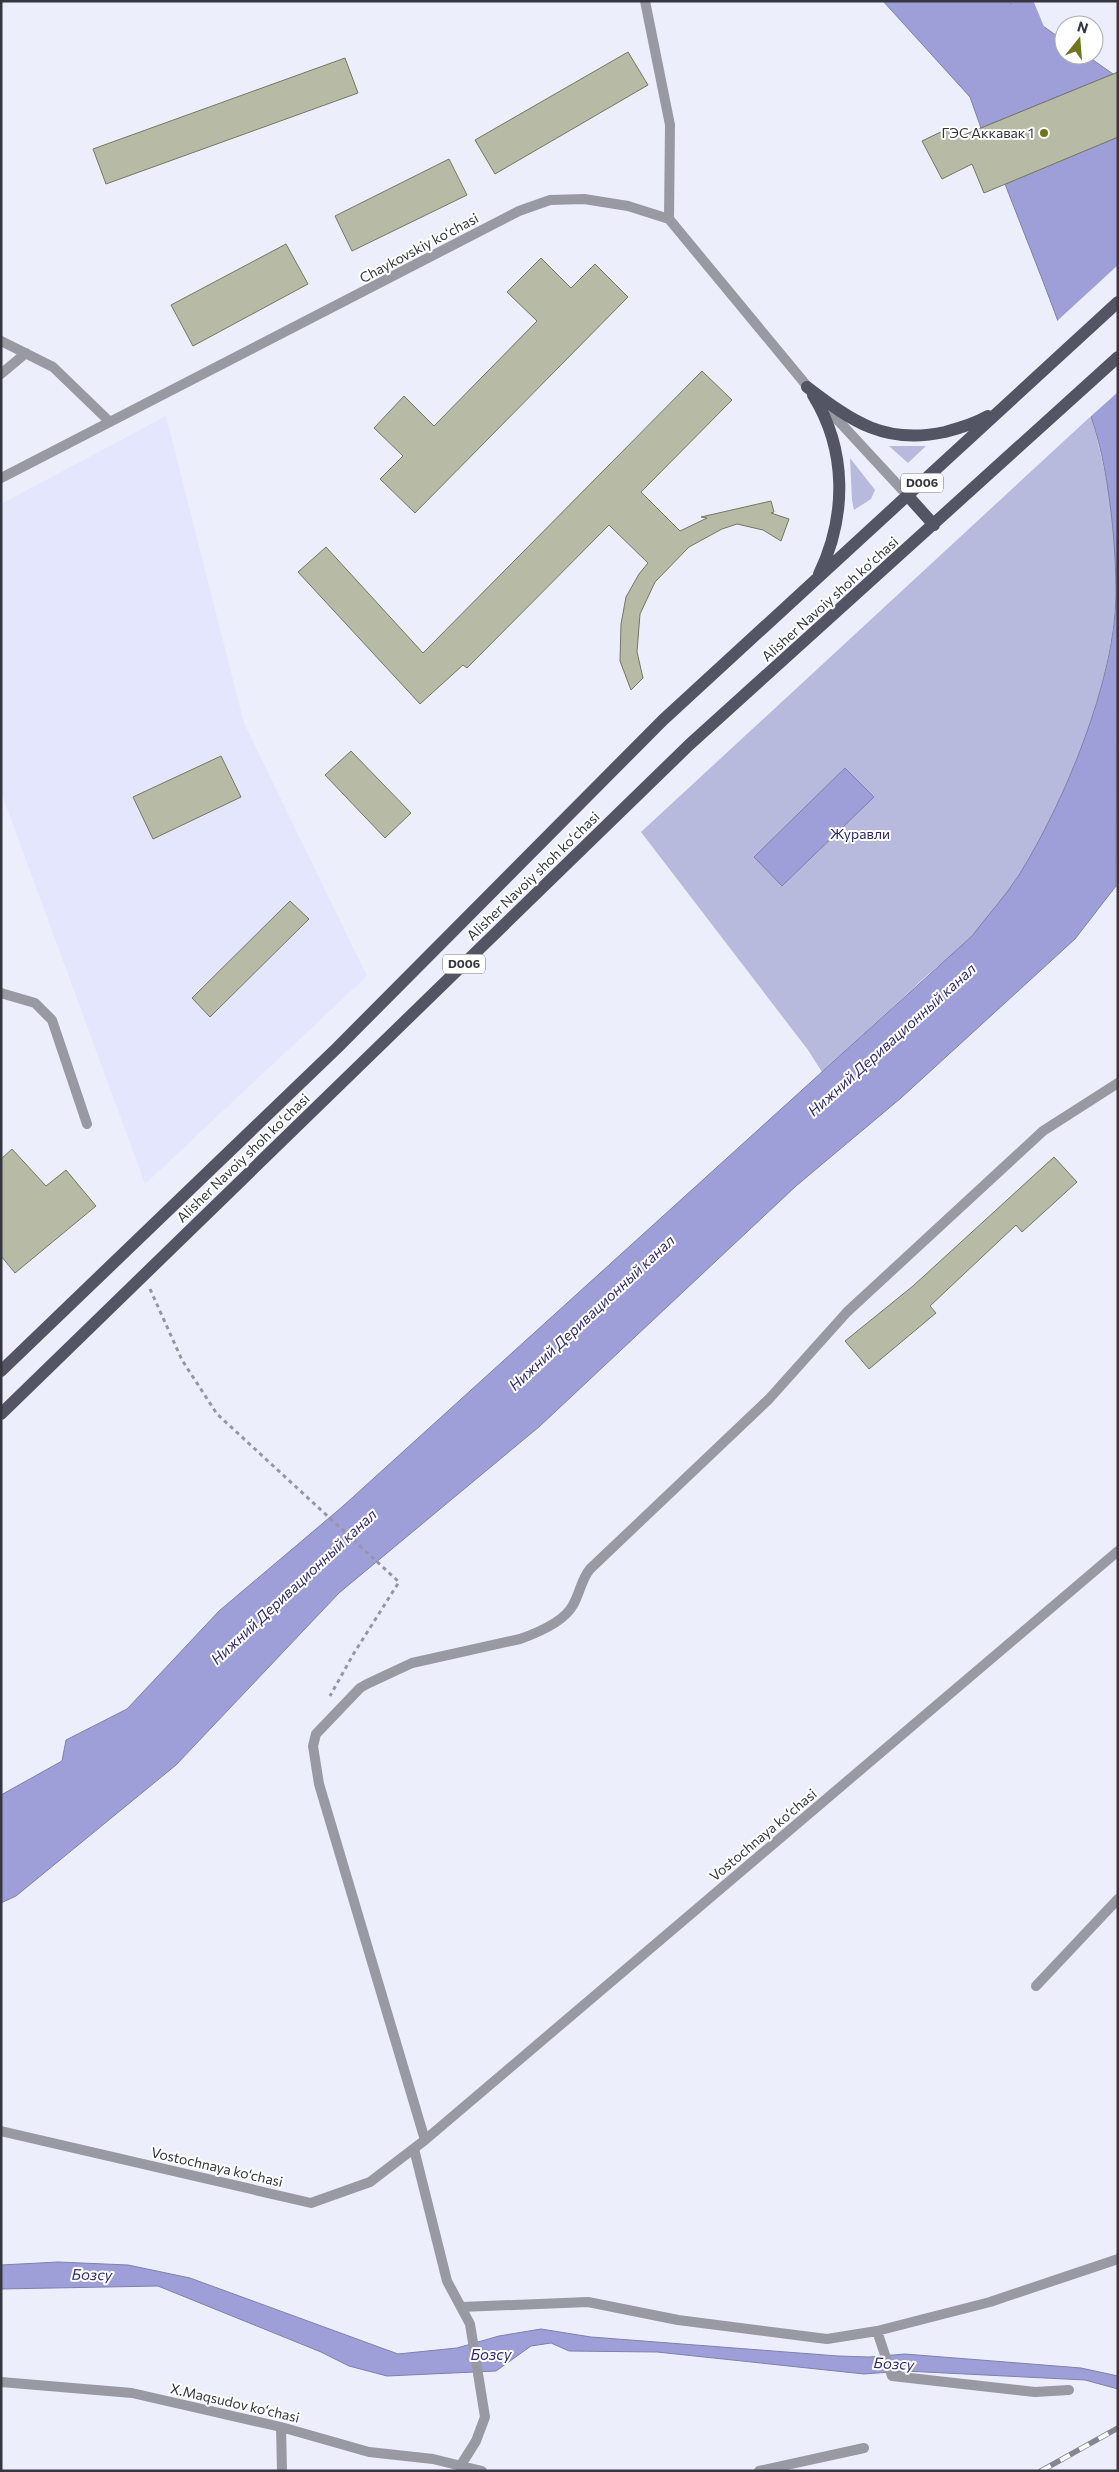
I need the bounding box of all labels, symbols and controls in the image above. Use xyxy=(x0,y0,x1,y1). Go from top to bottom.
north arrow xyxy=(1054,15,1104,65)
text: N xyxy=(1075,17,1090,37)
place label: ГЭС Аккавак 1 xyxy=(941,124,1034,141)
marker: ГЭС Аккавак 1 xyxy=(1038,127,1050,139)
street label: Chaykovskiy ko‘chasi xyxy=(356,209,481,286)
road number: D006 xyxy=(901,473,943,492)
street label: Alisher Navoiy shoh koʻchasi xyxy=(758,533,901,664)
street label: Alisher Navoiy shoh koʻchasi xyxy=(463,808,603,944)
park label: Журавли xyxy=(830,825,890,842)
road number: D006 xyxy=(443,954,485,974)
water label: Нижний Деривационный канал xyxy=(804,959,979,1119)
street label: Alisher Navoiy shoh koʻchasi xyxy=(173,1090,313,1226)
water label: Нижний Деривационный канал xyxy=(505,1231,678,1394)
water label: Нижний Деривационный канал xyxy=(207,1505,380,1668)
street label: Vostochnaya ko‘chasi xyxy=(706,1785,820,1884)
street label: Vostochnaya ko‘chasi xyxy=(150,2143,285,2190)
water label: Бозсу xyxy=(71,2265,114,2283)
water label: Бозсу xyxy=(471,2345,513,2363)
water label: Бозсу xyxy=(873,2353,916,2373)
street label: X.Maqsudov ko‘chasi xyxy=(169,2379,301,2426)

